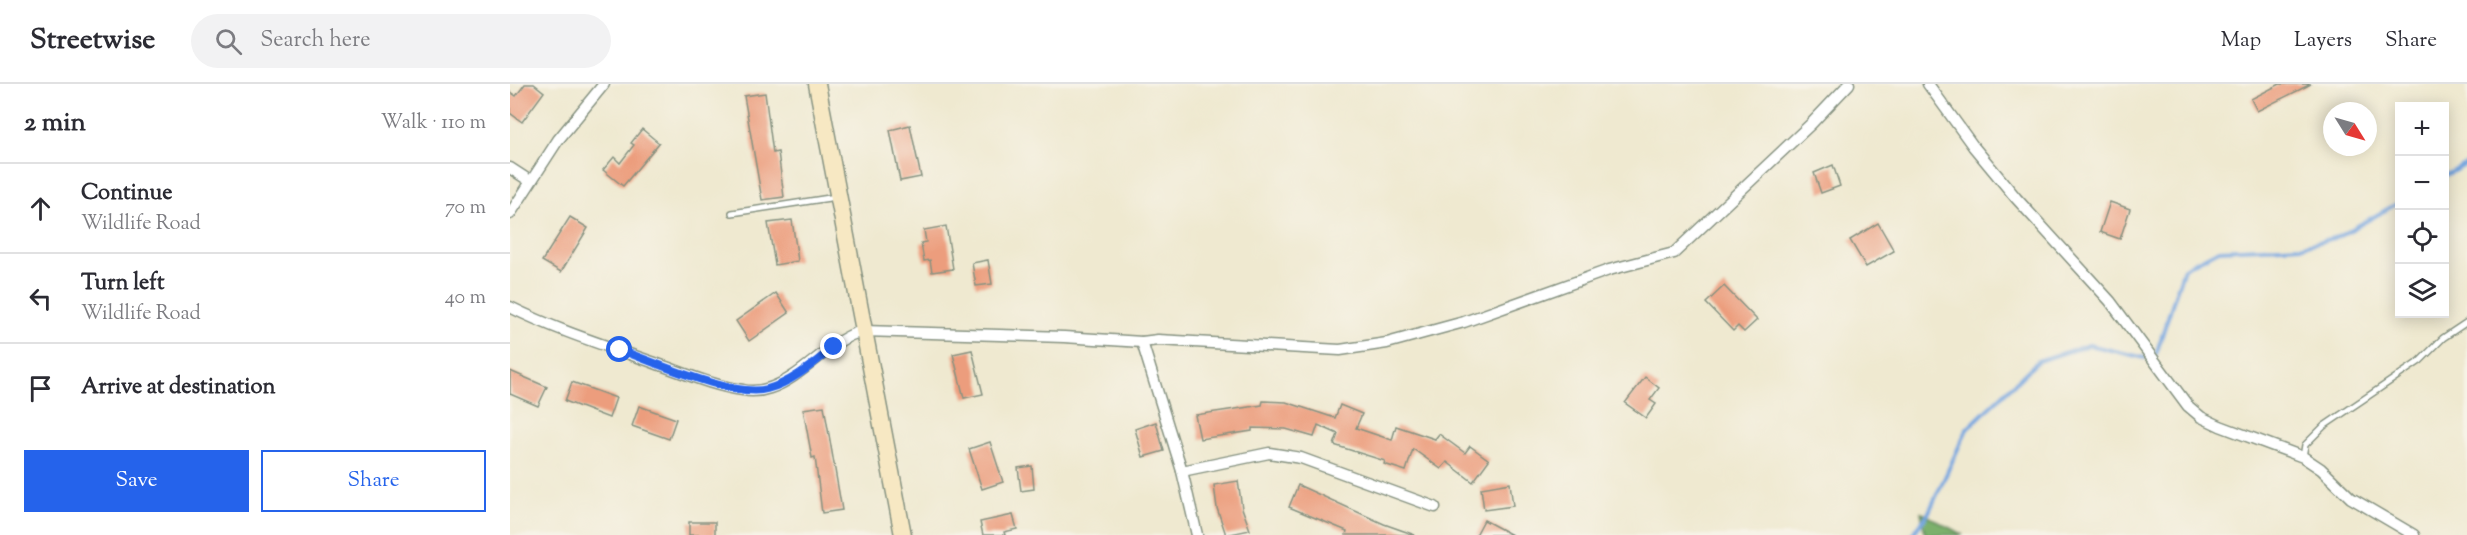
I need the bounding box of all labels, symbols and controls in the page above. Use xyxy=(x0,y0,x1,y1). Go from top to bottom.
search box xyxy=(191,14,611,68)
text: Streetwise xyxy=(30,21,155,61)
icon: search xyxy=(212,25,245,58)
text: Search here xyxy=(260,25,371,57)
text: Map xyxy=(2221,26,2261,56)
text: Layers xyxy=(2294,26,2352,56)
text: Share xyxy=(2385,26,2437,56)
north arrow xyxy=(2323,102,2377,156)
map controls xyxy=(2395,102,2449,318)
button: + xyxy=(2395,102,2449,156)
text: 2 min xyxy=(24,105,86,142)
text: Walk · 110 m xyxy=(381,109,486,138)
button: − xyxy=(2395,156,2449,210)
text: Continue xyxy=(81,178,172,210)
icon: ahead xyxy=(24,192,57,225)
text: 70 m xyxy=(445,194,486,223)
text: Wildlife Road xyxy=(81,210,201,239)
button: locate xyxy=(2395,210,2449,264)
button: layers xyxy=(2395,264,2449,318)
text: Turn left xyxy=(81,268,164,300)
icon: left xyxy=(24,282,57,315)
text: 40 m xyxy=(445,284,486,313)
text: Wildlife Road xyxy=(81,300,201,329)
route end xyxy=(820,333,846,359)
route start xyxy=(606,336,632,362)
icon: arrive xyxy=(24,372,57,405)
text: Arrive at destination xyxy=(81,372,276,404)
button: Save xyxy=(24,450,249,512)
button: Share xyxy=(261,450,486,512)

